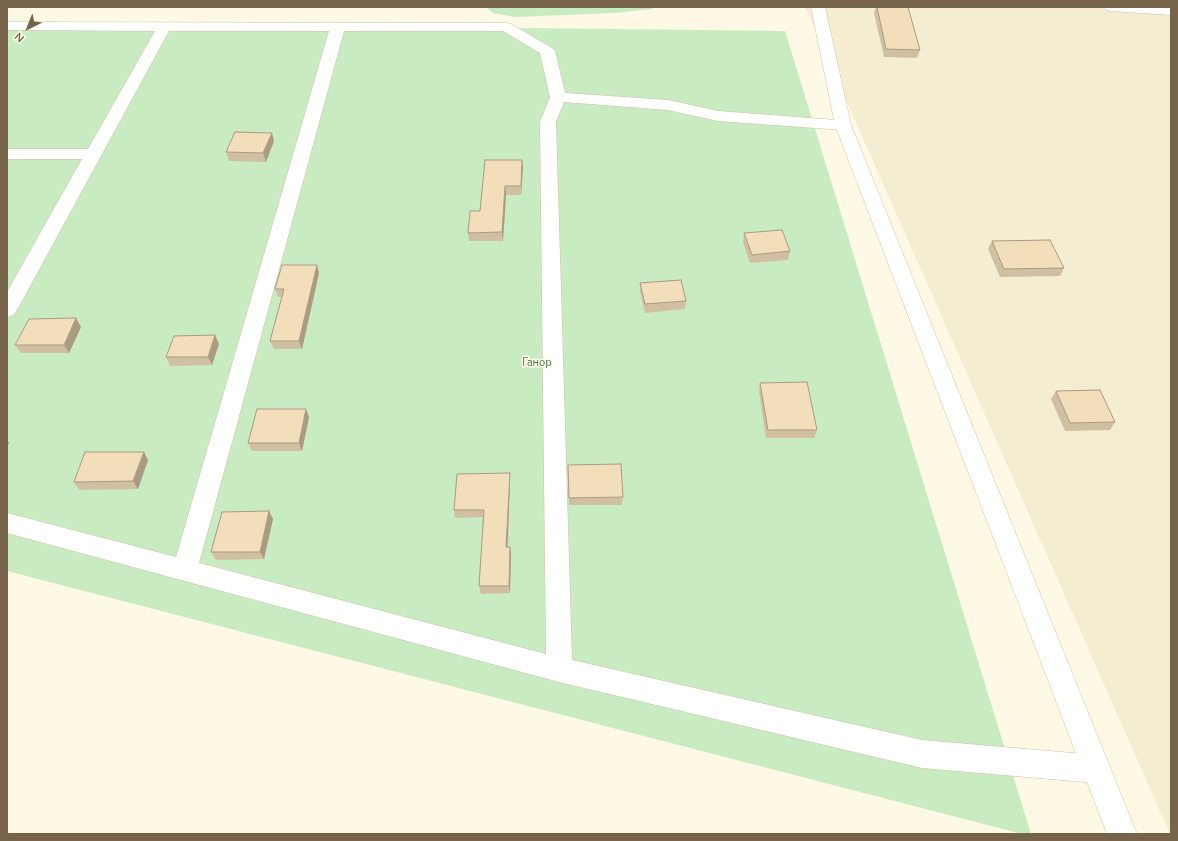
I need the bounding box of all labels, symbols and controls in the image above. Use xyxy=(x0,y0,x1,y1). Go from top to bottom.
north arrow xyxy=(8,8,48,48)
text: N xyxy=(11,29,28,45)
park label: Ганор xyxy=(522,356,552,370)

